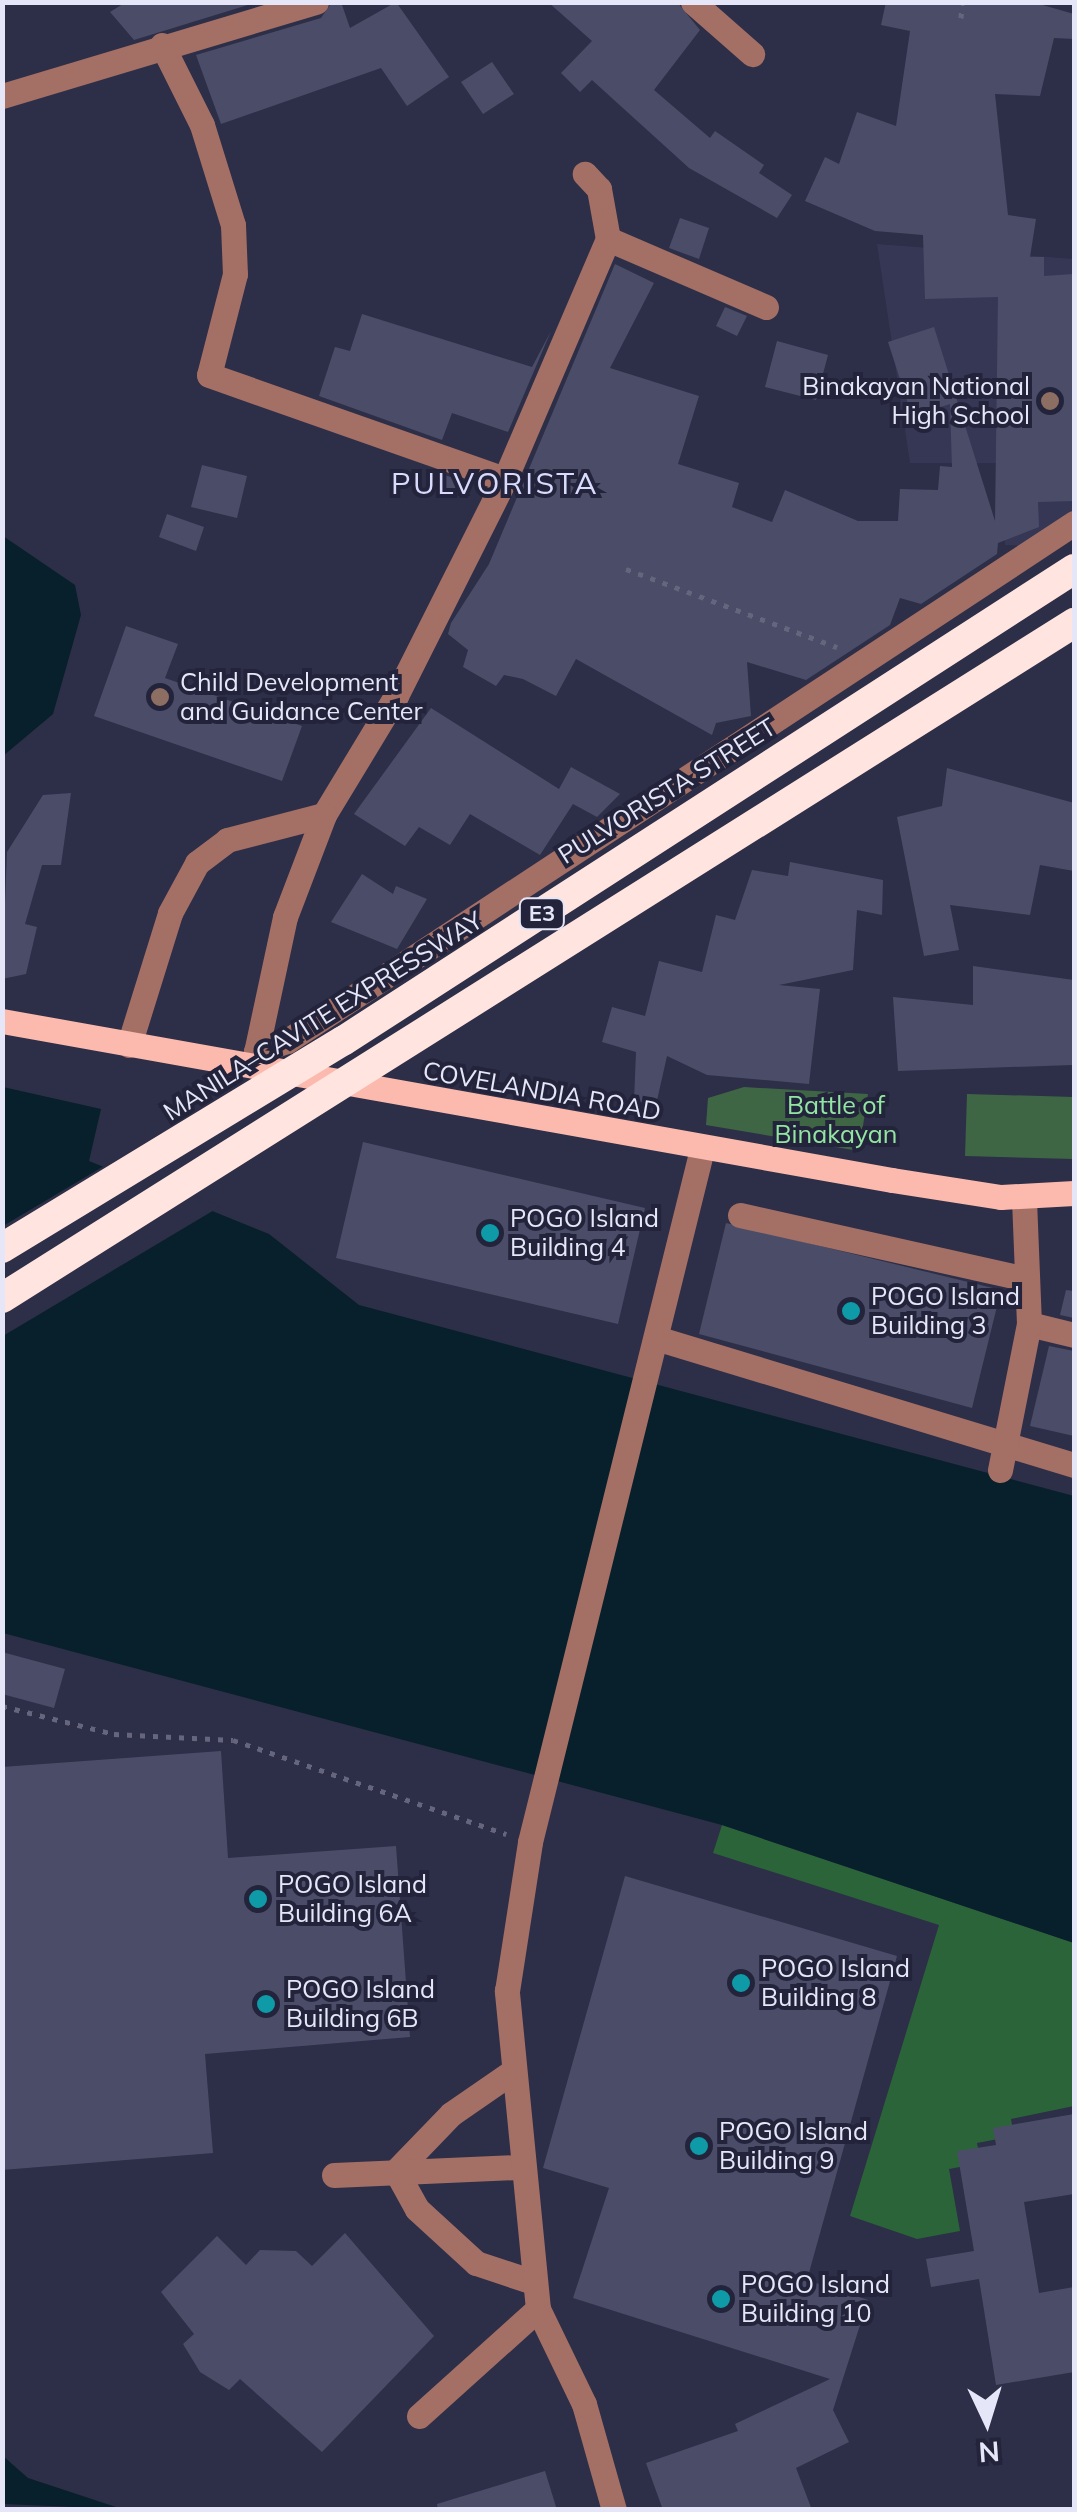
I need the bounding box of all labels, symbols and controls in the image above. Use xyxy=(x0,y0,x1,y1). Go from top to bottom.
place label: Binakayan National High School xyxy=(802,372,1030,431)
marker: Binakayan National High School xyxy=(1039,390,1061,412)
district label: PULVORISTA xyxy=(391,465,599,501)
place label: Child Development and Guidance Center xyxy=(180,668,422,727)
marker: Child Development and Guidance Center xyxy=(149,686,171,708)
street label: PULVORISTA STREET xyxy=(553,712,781,870)
road number: E3 xyxy=(517,897,567,931)
street label: MANILA–CAVITE EXPRESSWAY xyxy=(158,905,488,1127)
street label: COVELANDIA ROAD xyxy=(421,1055,663,1127)
park label: Battle of Binakayan xyxy=(775,1091,897,1150)
place label: POGO Island Building 4 xyxy=(510,1204,659,1263)
marker: POGO Island Building 4 xyxy=(479,1222,501,1244)
place label: POGO Island Building 3 xyxy=(871,1282,1020,1341)
marker: POGO Island Building 3 xyxy=(840,1300,862,1322)
place label: POGO Island Building 6A xyxy=(278,1870,427,1929)
marker: POGO Island Building 6A xyxy=(247,1888,269,1910)
place label: POGO Island Building 8 xyxy=(761,1954,910,2013)
marker: POGO Island Building 8 xyxy=(730,1972,752,1994)
place label: POGO Island Building 6B xyxy=(286,1975,435,2034)
marker: POGO Island Building 6B xyxy=(255,1993,277,2015)
place label: POGO Island Building 9 xyxy=(719,2117,868,2176)
marker: POGO Island Building 9 xyxy=(688,2135,710,2157)
place label: POGO Island Building 10 xyxy=(741,2270,890,2329)
marker: POGO Island Building 10 xyxy=(710,2288,732,2310)
north arrow xyxy=(937,2372,1037,2472)
text: N xyxy=(977,2434,1001,2471)

